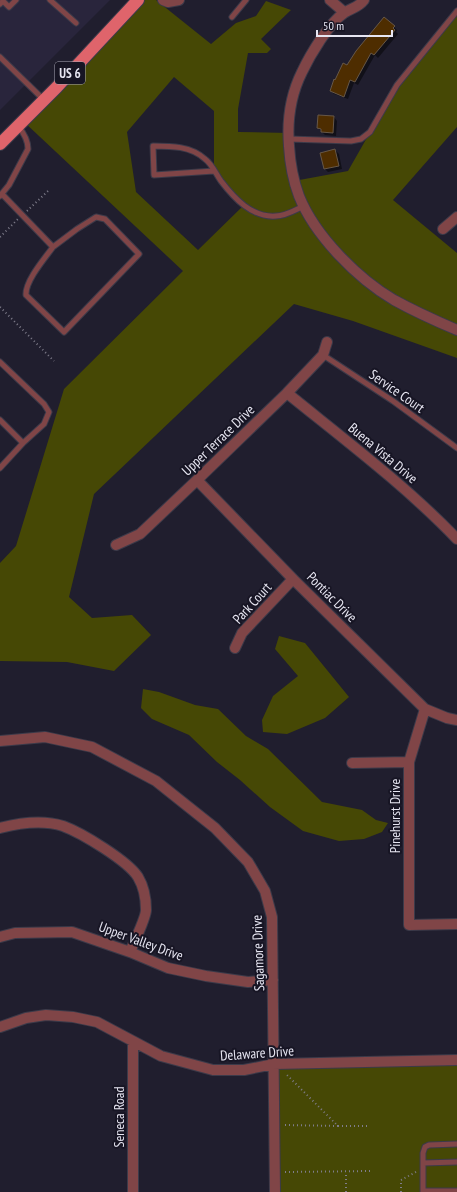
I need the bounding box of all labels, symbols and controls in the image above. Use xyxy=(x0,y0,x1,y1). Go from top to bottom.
scale bar xyxy=(317,12,392,38)
text: 50 m xyxy=(323,18,344,33)
road number: US 6 xyxy=(55,62,85,84)
street label: Service Court xyxy=(366,365,428,417)
street label: Upper Terrace Drive xyxy=(178,401,258,479)
street label: Buena Vista Drive xyxy=(345,419,421,487)
street label: Pontiac Drive xyxy=(303,568,361,626)
street label: Park Court xyxy=(229,578,275,627)
street label: Pinehurst Drive xyxy=(386,779,404,853)
street label: Sagamore Drive xyxy=(248,914,268,992)
street label: Upper Valley Drive xyxy=(96,917,186,965)
street label: Delaware Drive xyxy=(220,1041,295,1065)
street label: Seneca Road xyxy=(110,1086,128,1148)

